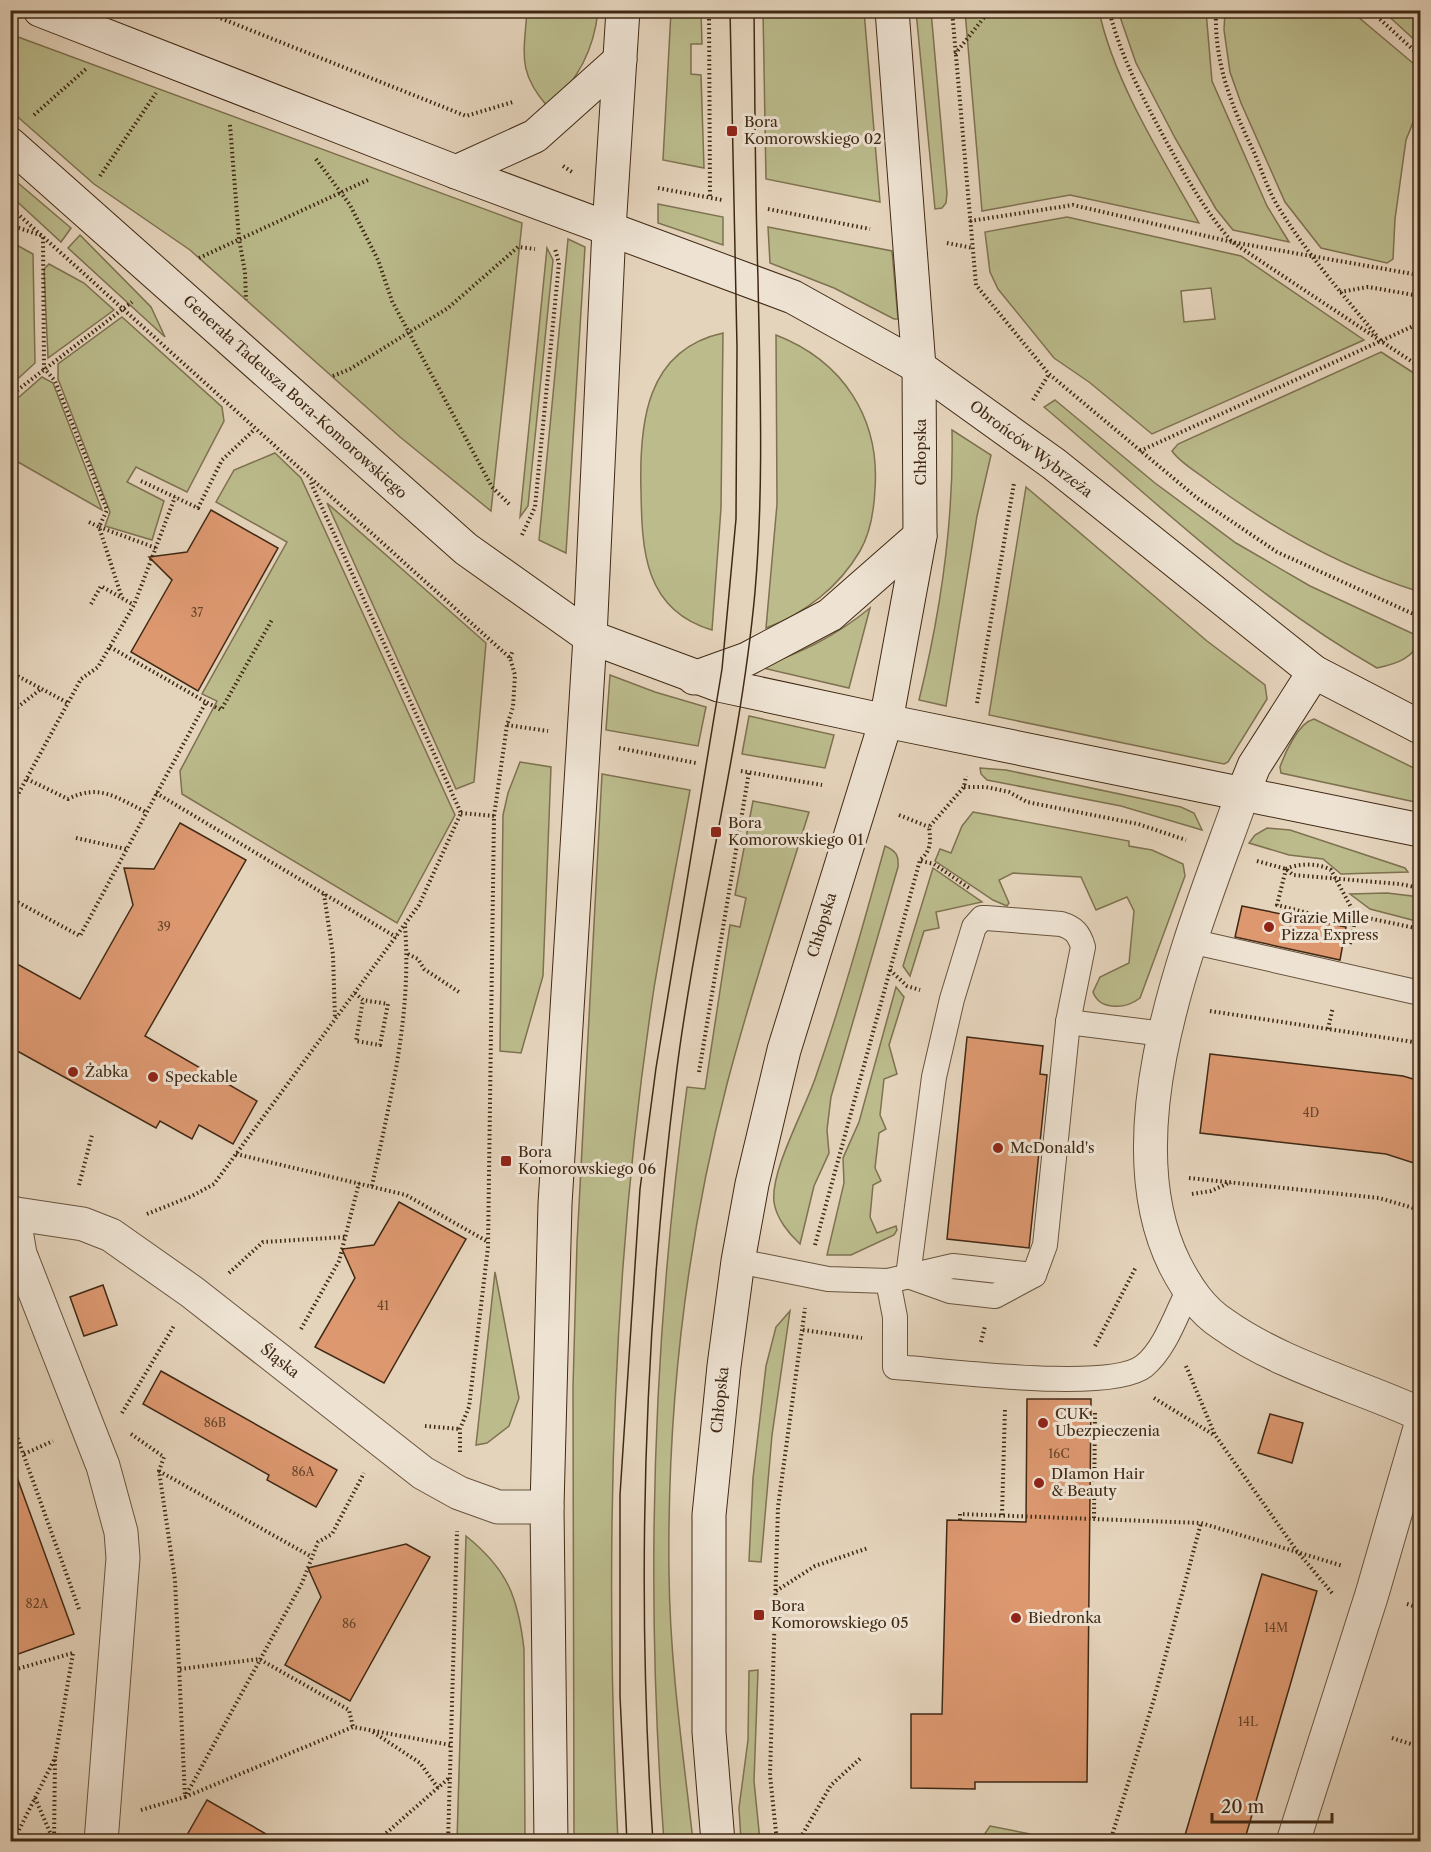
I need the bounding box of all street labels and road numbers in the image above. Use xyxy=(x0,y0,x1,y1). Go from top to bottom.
street label: Generała Tadeusza Bora-Komorowskiego xyxy=(179,291,411,502)
street label: Obrońców Wybrzeża xyxy=(966,396,1097,501)
street label: Chłopska xyxy=(911,419,930,485)
street label: Chłopska xyxy=(803,890,840,960)
street label: Śląska xyxy=(257,1340,304,1382)
street label: Chłopska xyxy=(707,1366,732,1434)

